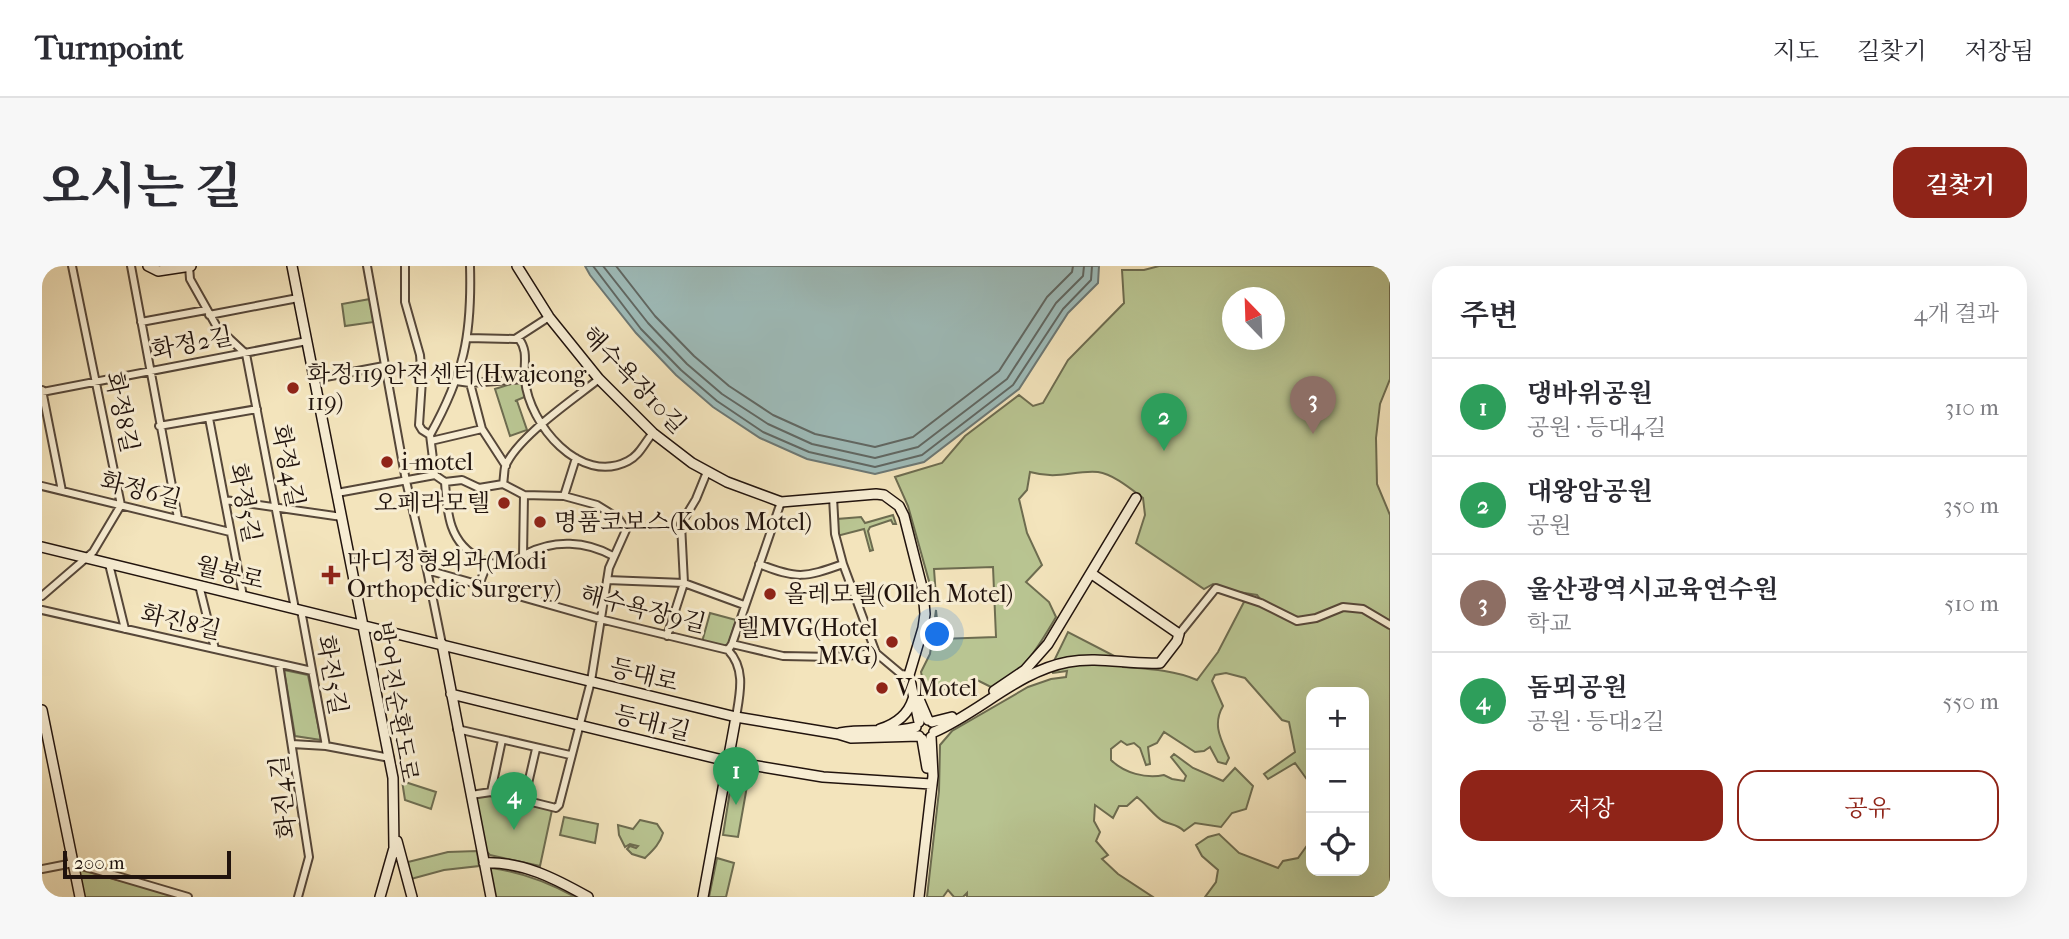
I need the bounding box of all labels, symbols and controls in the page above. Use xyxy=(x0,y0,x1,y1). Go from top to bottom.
text: Turnpoint xyxy=(35,29,183,68)
text: 지도 xyxy=(1773,37,1819,65)
text: 길찾기 xyxy=(1857,37,1926,65)
text: 저장됨 xyxy=(1964,37,2034,65)
button: 길찾기 xyxy=(1893,147,2027,218)
text: 오시는 길 xyxy=(42,158,242,216)
north arrow xyxy=(1222,287,1285,350)
text: 주변 xyxy=(1460,298,1518,333)
text: 4개 결과 xyxy=(1914,300,1999,327)
street label: 화정2길 xyxy=(149,321,235,365)
street label: 해수욕장10길 xyxy=(576,321,692,439)
place label: 화정119안전센터(Hwajeong 119) xyxy=(307,360,588,416)
street label: 화정8길 xyxy=(100,369,144,455)
pin: 3 xyxy=(1290,376,1336,434)
text: 댕바위공원 xyxy=(1527,378,1653,409)
marker: 화정119안전센터(Hwajeong 119) xyxy=(285,380,301,396)
pin: 2 xyxy=(1141,393,1187,451)
text: 1 xyxy=(1479,394,1487,421)
text: 310 m xyxy=(1945,394,1999,421)
text: 공원 · 등대4길 xyxy=(1527,414,1666,441)
street label: 화정4길 xyxy=(266,422,310,510)
place label: i-motel xyxy=(401,448,474,476)
marker: i-motel xyxy=(379,454,395,470)
street label: 화정5길 xyxy=(224,461,266,545)
street label: 화정6길 xyxy=(98,466,184,514)
text: 대왕암공원 xyxy=(1527,476,1653,507)
place label: 오페라모텔 xyxy=(374,489,490,517)
text: 2 xyxy=(1477,492,1489,519)
text: 350 m xyxy=(1943,492,1999,519)
marker: 오페라모텔 xyxy=(496,495,512,511)
place label: 명품코보스(Kobos Motel) xyxy=(554,508,812,536)
text: 공원 xyxy=(1527,512,1571,539)
marker: 명품코보스(Kobos Motel) xyxy=(532,514,548,530)
place label: 마디정형외과(Modi Orthopedic Surgery) xyxy=(347,547,561,603)
street label: 월봉로 xyxy=(193,551,267,595)
marker: 마디정형외과(Modi Orthopedic Surgery) xyxy=(321,565,341,585)
text: 울산광역시교육연수원 xyxy=(1527,574,1778,605)
street label: 해수욕장9길 xyxy=(577,580,709,638)
place label: 올레모텔(Olleh Motel) xyxy=(784,580,1013,608)
marker: 올레모텔(Olleh Motel) xyxy=(762,586,778,602)
text: 3 xyxy=(1478,590,1488,617)
text: 510 m xyxy=(1944,590,1999,617)
street label: 화진8길 xyxy=(138,599,224,645)
text: 학교 xyxy=(1527,610,1571,637)
place label: 텔MVG(Hotel MVG) xyxy=(736,614,878,670)
your location xyxy=(920,617,954,651)
street label: 방어진순환도로 xyxy=(368,620,424,784)
street label: 화진5길 xyxy=(311,633,353,717)
marker: 텔MVG(Hotel MVG) xyxy=(884,634,900,650)
street label: 등대로 xyxy=(607,653,681,697)
text: 돔뫼공원 xyxy=(1527,672,1627,703)
place label: V Motel xyxy=(895,674,978,702)
marker: V Motel xyxy=(874,680,890,696)
map controls xyxy=(1306,687,1369,876)
button: + xyxy=(1306,687,1369,750)
text: 4 xyxy=(1476,688,1490,715)
text: 550 m xyxy=(1943,688,1999,715)
street label: 등대1길 xyxy=(611,700,693,746)
text: 공원 · 등대2길 xyxy=(1527,708,1664,735)
pin: 1 xyxy=(713,747,759,805)
button: − xyxy=(1306,750,1369,813)
street label: 화진4길 xyxy=(265,754,301,840)
button: 저장 xyxy=(1460,770,1723,841)
button: 공유 xyxy=(1737,770,1999,841)
pin: 4 xyxy=(491,772,537,830)
button: locate xyxy=(1306,813,1369,876)
scale bar xyxy=(63,848,231,880)
text: 200 m xyxy=(74,852,125,874)

